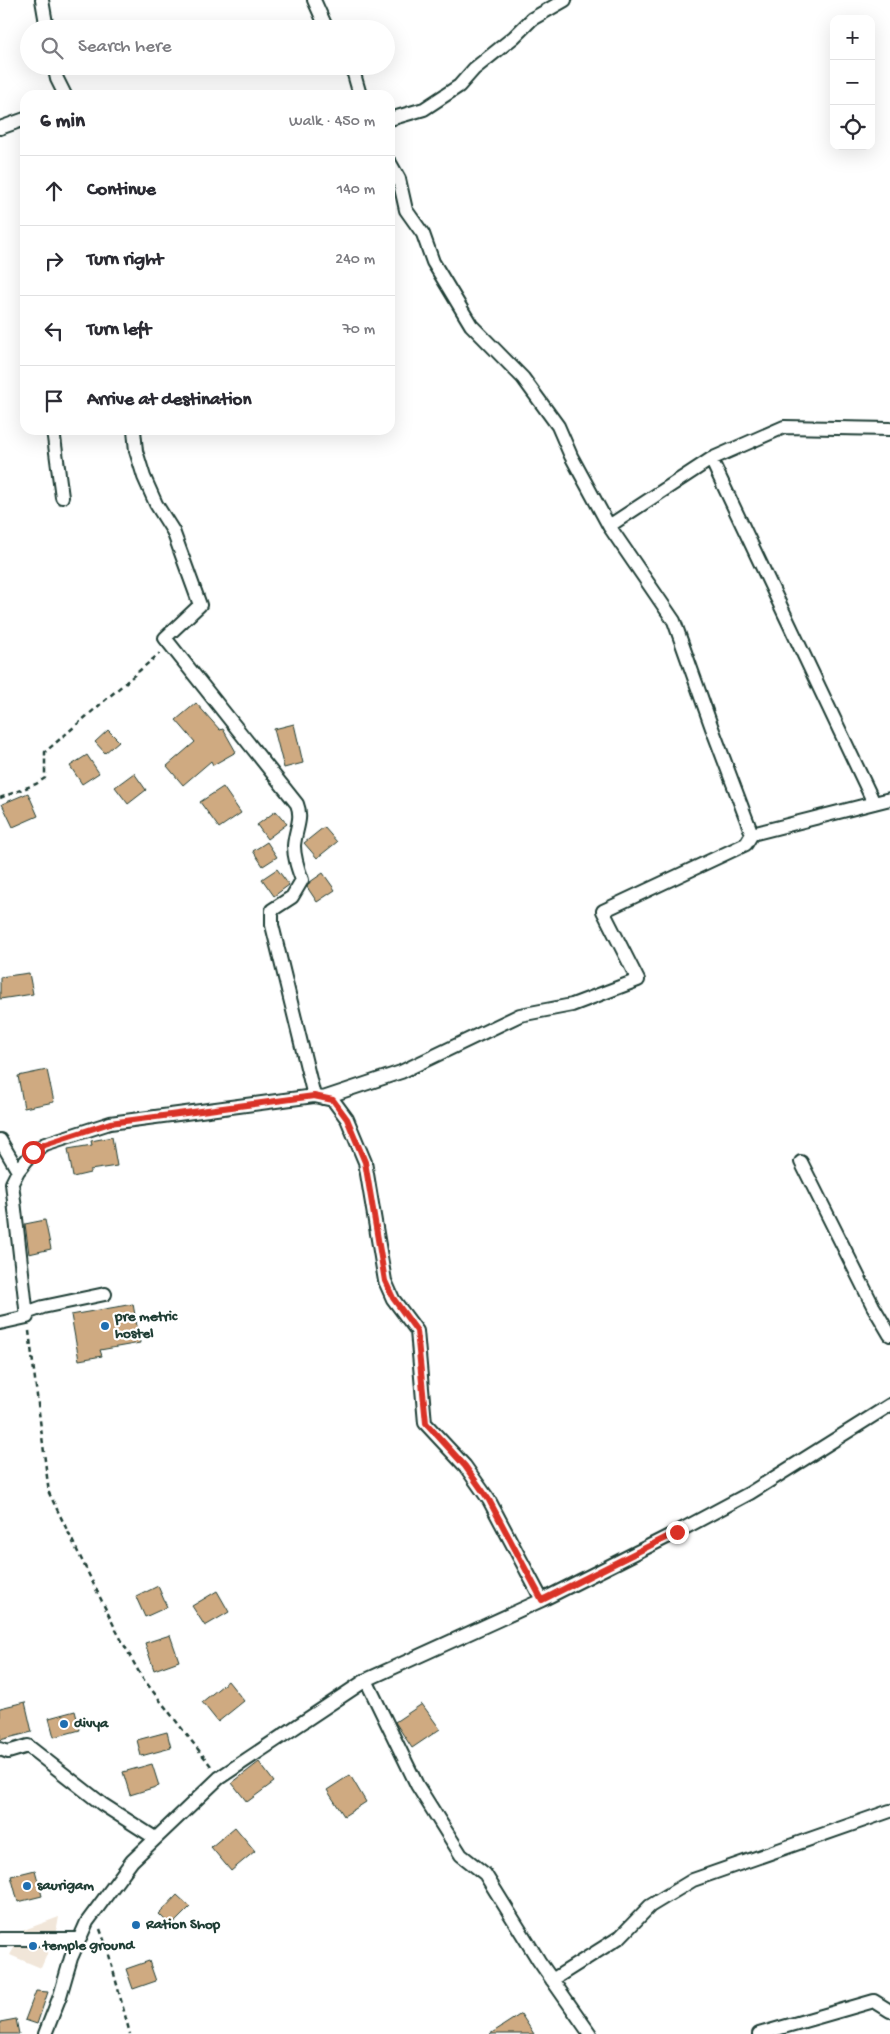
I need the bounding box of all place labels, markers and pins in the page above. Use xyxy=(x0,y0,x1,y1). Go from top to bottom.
place label: pre metric hostel xyxy=(114,1308,178,1343)
marker: pre metric hostel xyxy=(99,1320,111,1332)
place label: divya xyxy=(74,1715,109,1733)
marker: divya xyxy=(58,1718,70,1730)
place label: saurigam xyxy=(37,1877,94,1895)
marker: saurigam xyxy=(21,1880,33,1892)
place label: Ration Shop xyxy=(145,1916,221,1934)
marker: Ration Shop xyxy=(130,1919,142,1931)
place label: temple ground xyxy=(41,1937,136,1955)
marker: temple ground xyxy=(27,1940,39,1952)

